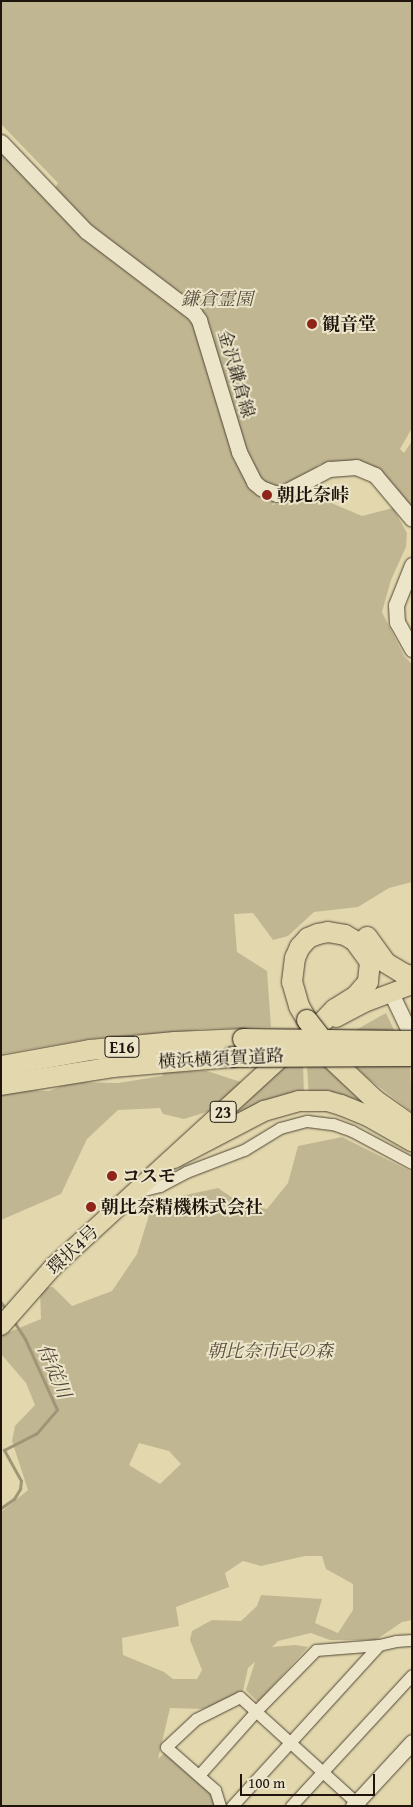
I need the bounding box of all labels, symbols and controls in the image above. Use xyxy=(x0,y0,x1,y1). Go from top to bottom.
park label: 鎌倉霊園 xyxy=(181,288,253,310)
place label: 観音堂 xyxy=(322,313,376,335)
marker: 観音堂 xyxy=(306,318,318,330)
street label: 金沢鎌倉線 xyxy=(213,328,259,420)
place label: 朝比奈峠 xyxy=(277,484,349,506)
marker: 朝比奈峠 xyxy=(261,489,273,501)
road number: E16 xyxy=(103,1034,141,1060)
street label: 横浜横須賀道路 xyxy=(158,1045,284,1073)
road number: 23 xyxy=(209,1098,237,1126)
place label: コスモ xyxy=(122,1165,176,1187)
marker: コスモ xyxy=(106,1170,118,1182)
place label: 朝比奈精機株式会社 xyxy=(101,1196,263,1218)
marker: 朝比奈精機株式会社 xyxy=(85,1201,97,1213)
street label: 環状4号 xyxy=(43,1221,103,1279)
water label: 侍従川 xyxy=(32,1340,76,1402)
park label: 朝比奈市民の森 xyxy=(207,1340,333,1362)
scale bar xyxy=(243,1764,378,1796)
text: 100 m xyxy=(248,1772,285,1793)

